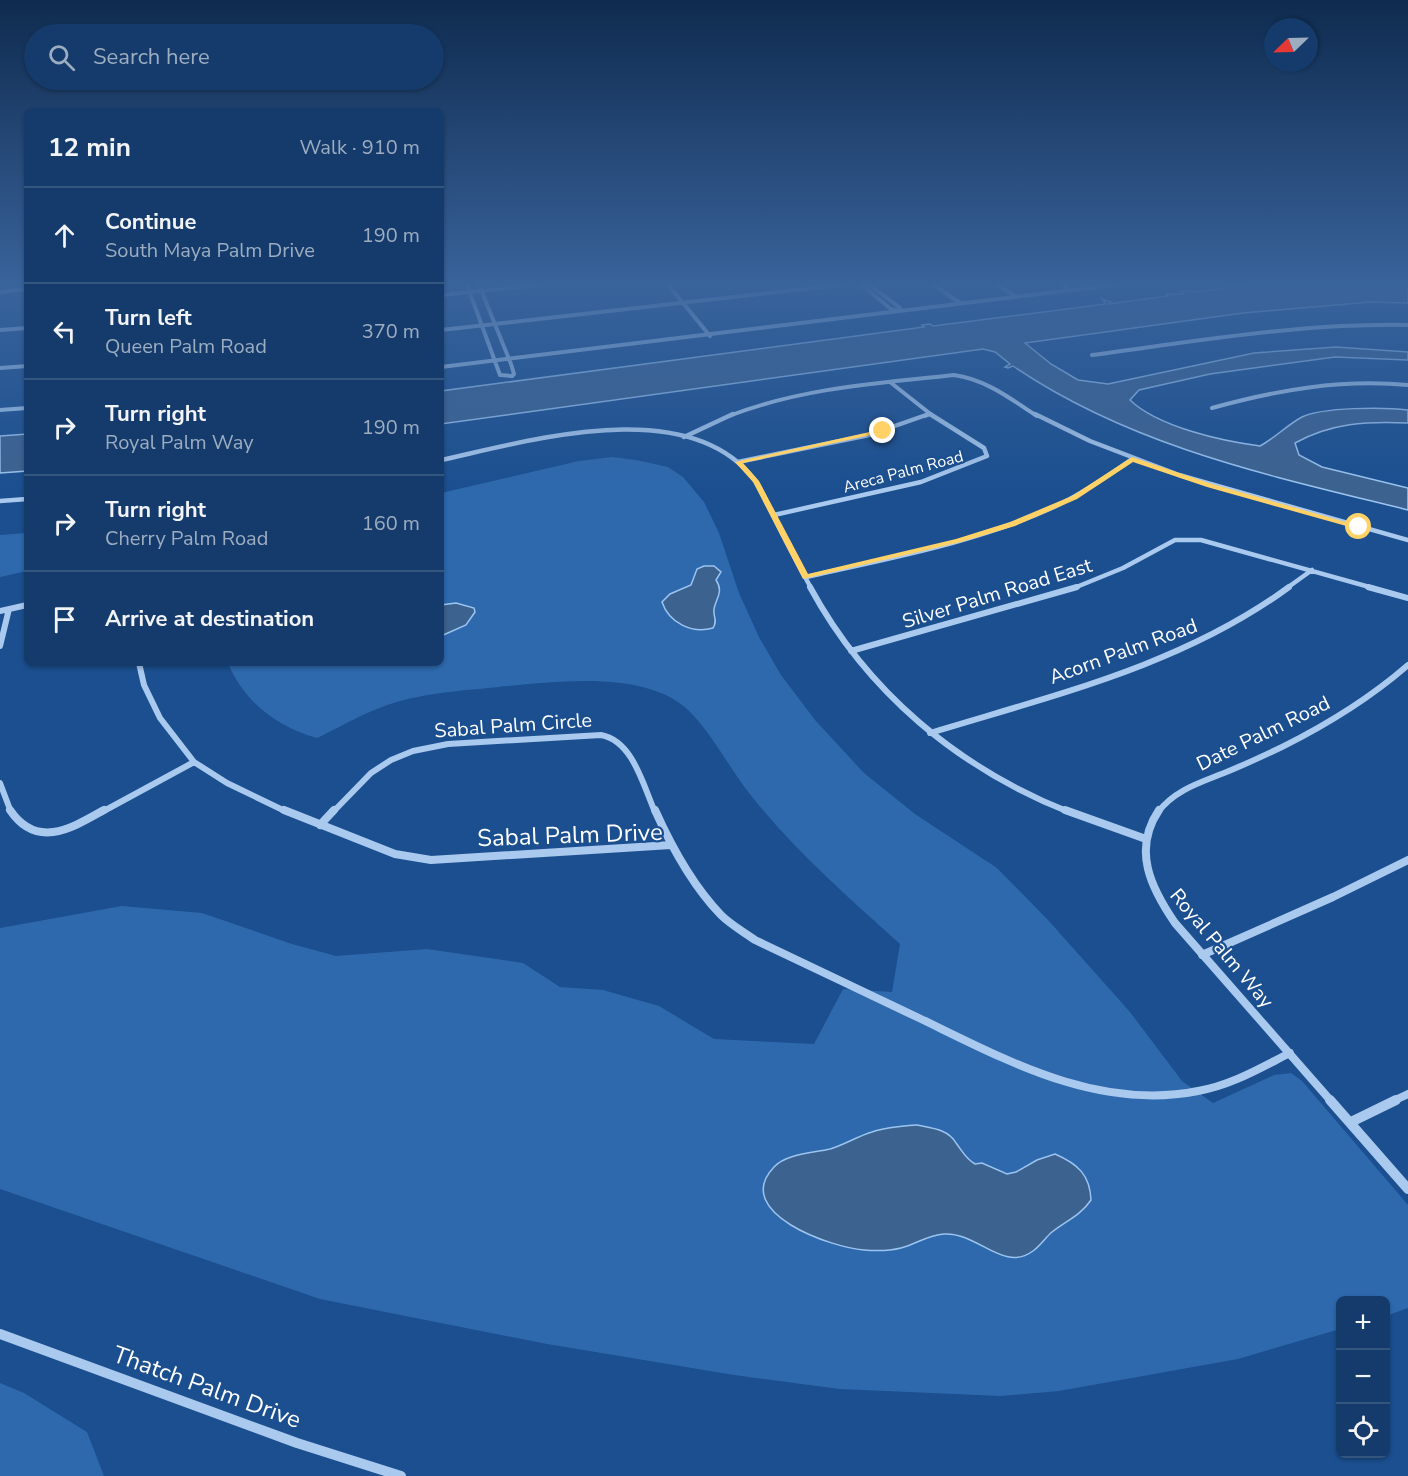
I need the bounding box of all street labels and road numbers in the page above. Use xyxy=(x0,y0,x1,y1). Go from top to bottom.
street label: Areca Palm Road xyxy=(841,445,966,499)
street label: Silver Palm Road East xyxy=(899,551,1096,635)
street label: Acorn Palm Road xyxy=(1045,612,1201,691)
street label: Date Palm Road xyxy=(1192,689,1335,778)
street label: Sabal Palm Circle xyxy=(433,707,593,744)
street label: Sabal Palm Drive xyxy=(477,816,663,854)
street label: Royal Palm Way xyxy=(1164,883,1280,1014)
street label: Thatch Palm Drive xyxy=(108,1338,306,1436)

